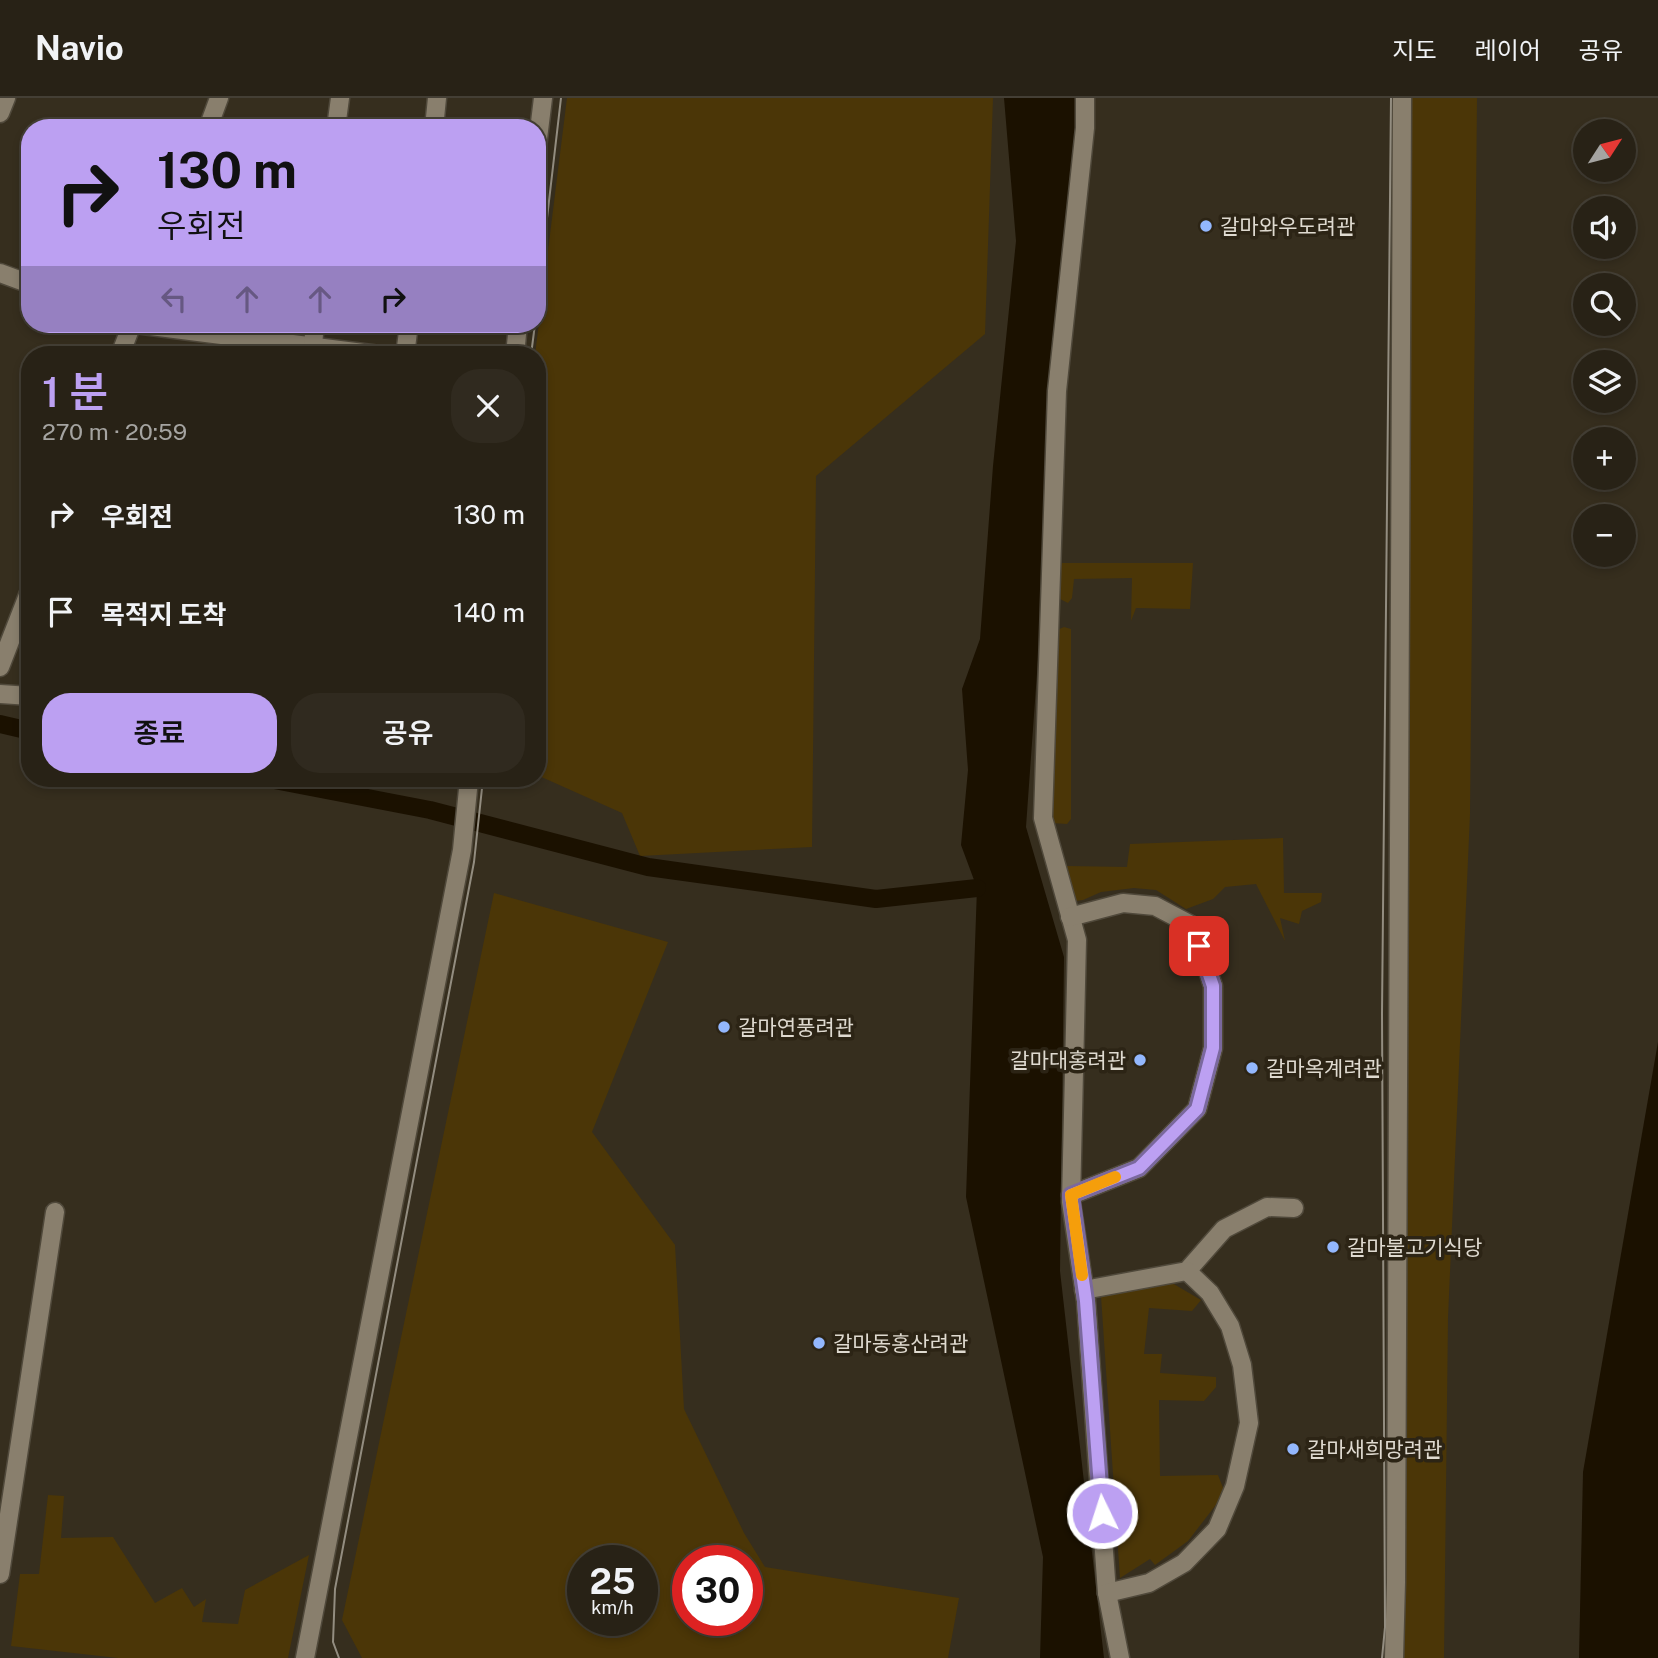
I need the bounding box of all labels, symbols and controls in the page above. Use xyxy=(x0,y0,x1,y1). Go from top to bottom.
text: Navio xyxy=(35,29,124,67)
text: 지도 xyxy=(1392,36,1437,64)
text: 레이어 xyxy=(1475,36,1541,64)
text: 공유 xyxy=(1579,36,1623,64)
north arrow xyxy=(1573,119,1636,182)
map controls xyxy=(1573,119,1636,567)
text: 130 m xyxy=(157,141,297,199)
icon: right xyxy=(42,147,133,238)
button: sound xyxy=(1573,196,1636,259)
text: 우회전 xyxy=(157,207,245,244)
place label: 갈마와우도려관 xyxy=(1220,214,1355,239)
marker: 갈마와우도려관 xyxy=(1198,218,1214,234)
button: search xyxy=(1573,273,1636,336)
icon: left xyxy=(155,280,193,318)
icon: ahead xyxy=(228,280,266,318)
icon: ahead xyxy=(301,280,339,318)
icon: right xyxy=(374,280,412,318)
button: layers xyxy=(1573,350,1636,413)
text: 1 분 xyxy=(42,367,108,416)
button: close xyxy=(451,369,525,443)
text: 270 m · 20:59 xyxy=(42,418,187,445)
button: + xyxy=(1573,427,1636,490)
icon: right xyxy=(42,495,80,533)
text: 130 m xyxy=(453,499,525,530)
text: 우회전 xyxy=(101,501,173,532)
button: − xyxy=(1573,504,1636,567)
icon: arrive xyxy=(42,593,80,631)
text: 140 m xyxy=(453,597,525,628)
text: 목적지 도착 xyxy=(101,599,226,630)
button: 종료 xyxy=(42,693,277,773)
button: 공유 xyxy=(291,693,525,773)
pin xyxy=(1169,916,1229,976)
icon: arrive xyxy=(1180,927,1218,965)
place label: 갈마연풍려관 xyxy=(738,1015,854,1040)
marker: 갈마연풍려관 xyxy=(716,1019,732,1035)
place label: 갈마대홍려관 xyxy=(1010,1048,1126,1073)
marker: 갈마대홍려관 xyxy=(1132,1052,1148,1068)
place label: 갈마옥계려관 xyxy=(1266,1056,1382,1081)
marker: 갈마옥계려관 xyxy=(1244,1060,1260,1076)
place label: 갈마불고기식당 xyxy=(1347,1235,1482,1260)
marker: 갈마불고기식당 xyxy=(1325,1239,1341,1255)
place label: 갈마동홍산려관 xyxy=(833,1331,968,1356)
marker: 갈마동홍산려관 xyxy=(811,1335,827,1351)
place label: 갈마새희망려관 xyxy=(1307,1437,1442,1462)
marker: 갈마새희망려관 xyxy=(1285,1441,1301,1457)
position arrow xyxy=(1065,1476,1139,1550)
speed limit sign: 30 xyxy=(672,1545,763,1636)
text: 25 xyxy=(590,1561,635,1602)
text: km/h xyxy=(591,1597,634,1618)

